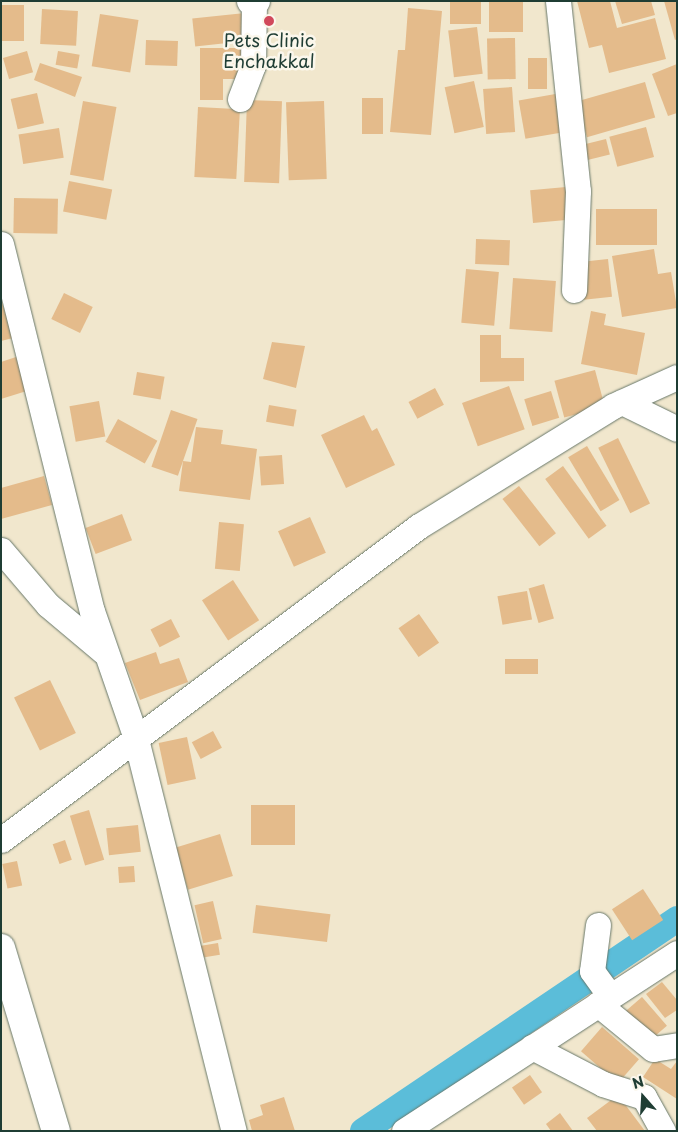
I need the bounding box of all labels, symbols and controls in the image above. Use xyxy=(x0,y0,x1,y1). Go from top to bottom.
marker: Pets Clinic Enchakkal xyxy=(262,14,276,28)
place label: Pets Clinic Enchakkal xyxy=(223,30,315,72)
text: N xyxy=(629,1071,647,1094)
north arrow xyxy=(618,1072,668,1122)

